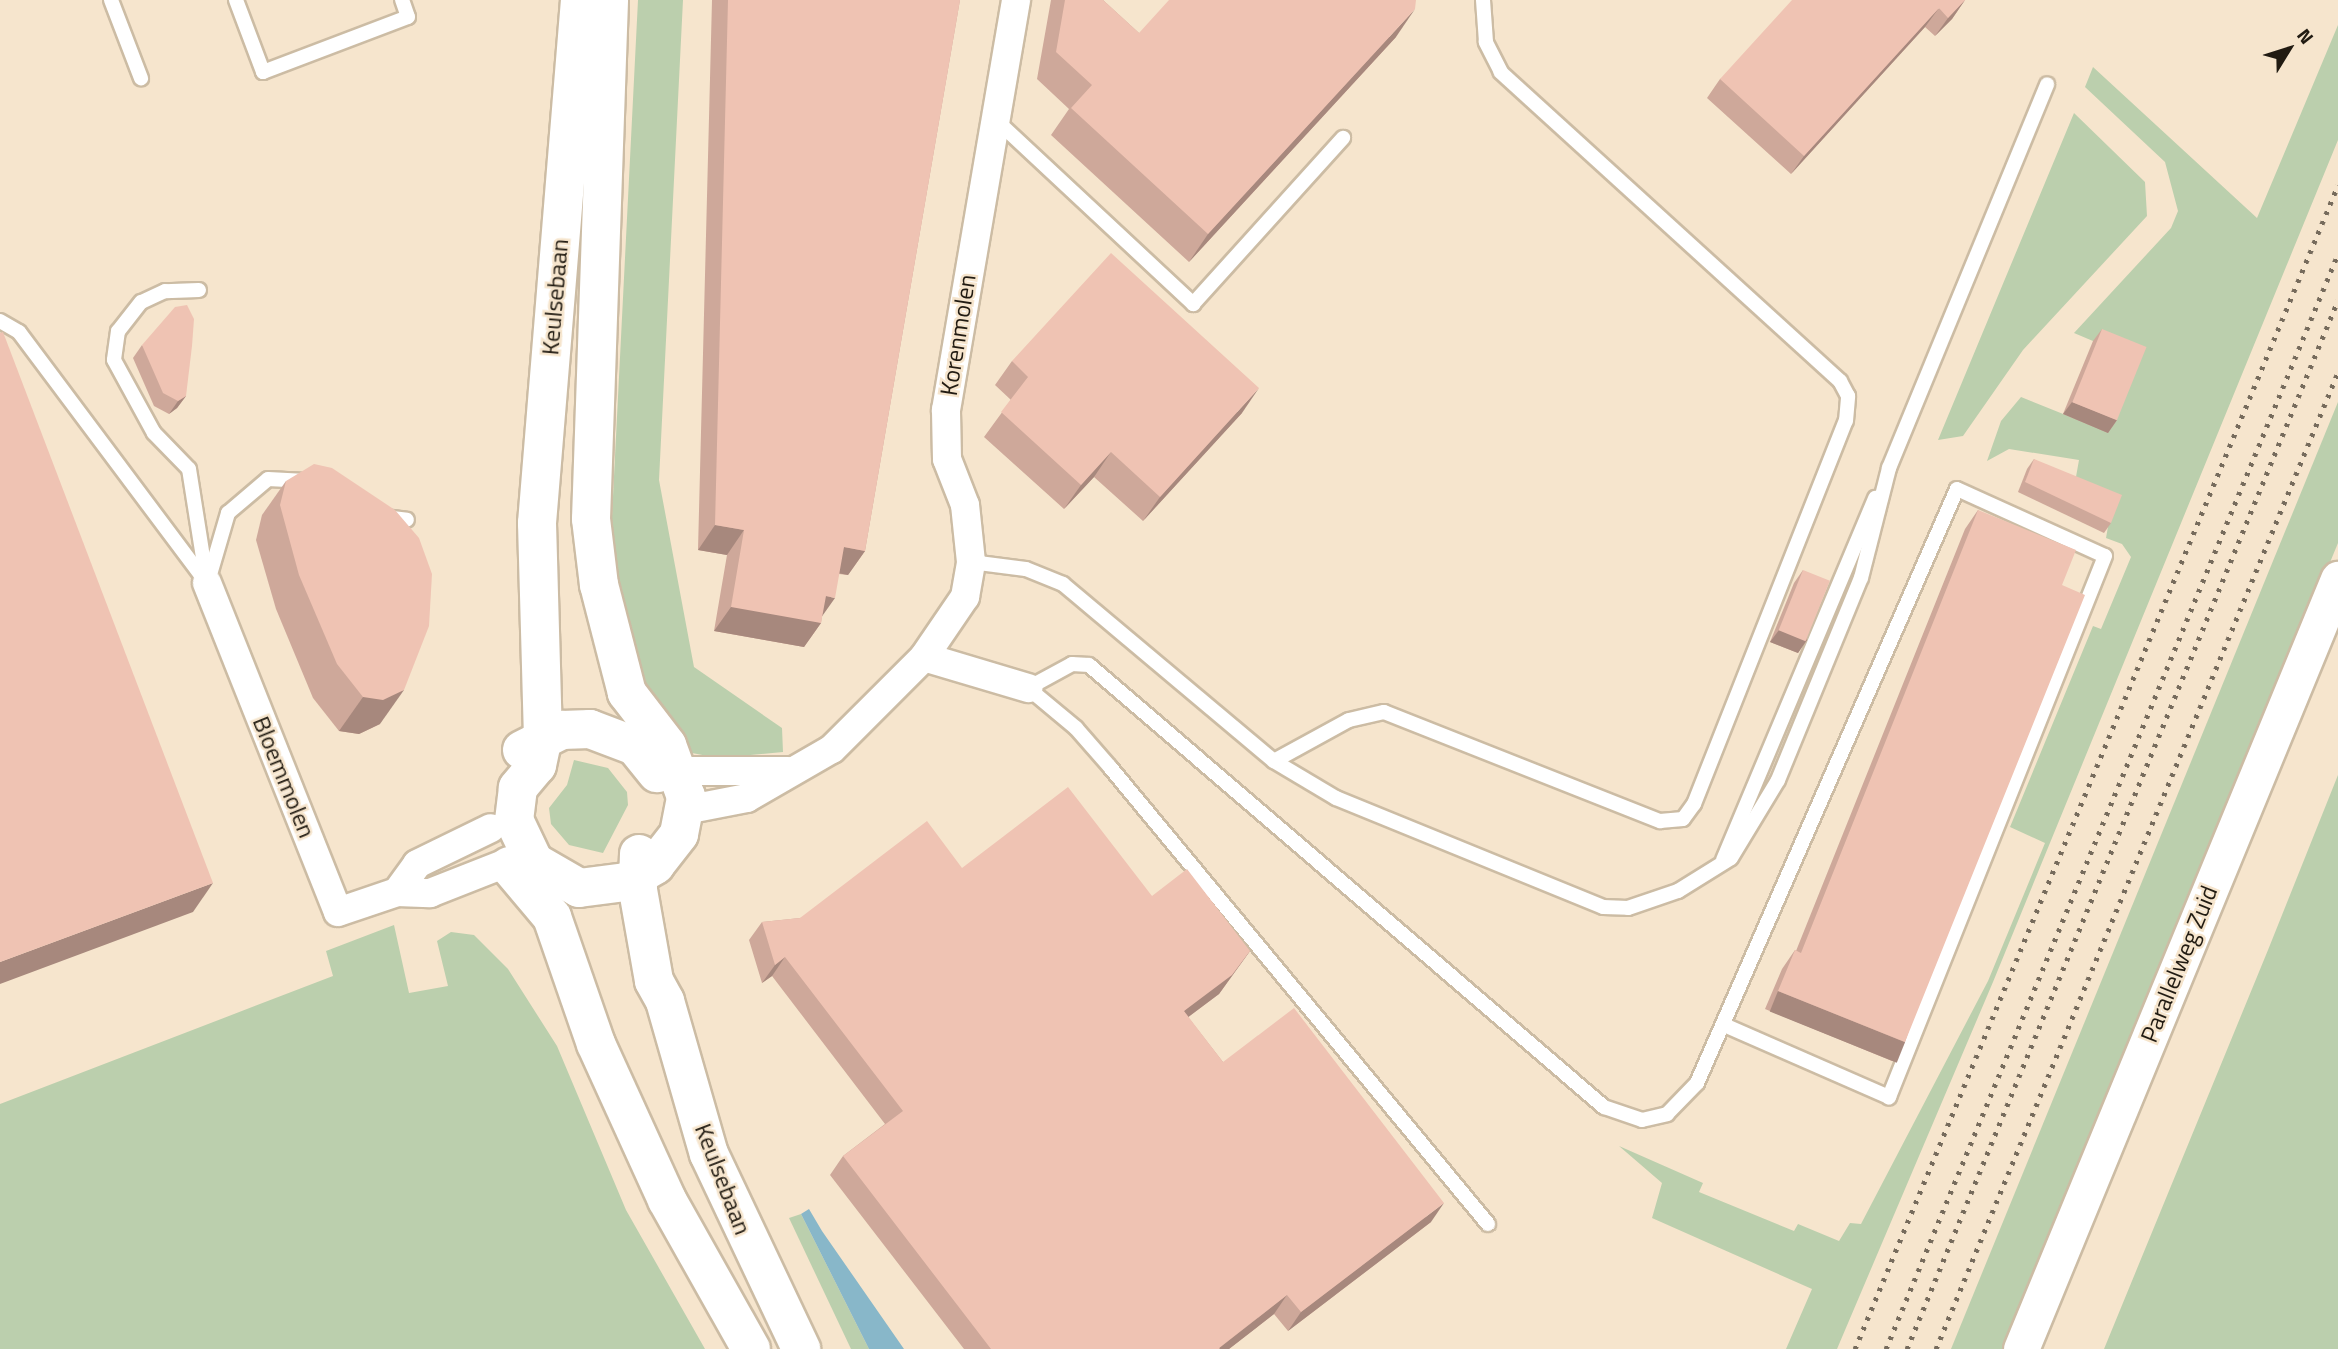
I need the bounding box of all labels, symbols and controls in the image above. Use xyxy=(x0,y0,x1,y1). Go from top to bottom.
north arrow xyxy=(2254,14,2324,84)
text: N xyxy=(2290,22,2321,50)
street label: Keulsebaan xyxy=(536,238,574,356)
street label: Korenmolen xyxy=(934,272,982,398)
street label: Bloemmolen xyxy=(247,712,321,842)
street label: Parallelweg Zuid xyxy=(2134,881,2224,1047)
street label: Keulsebaan xyxy=(689,1119,757,1239)

